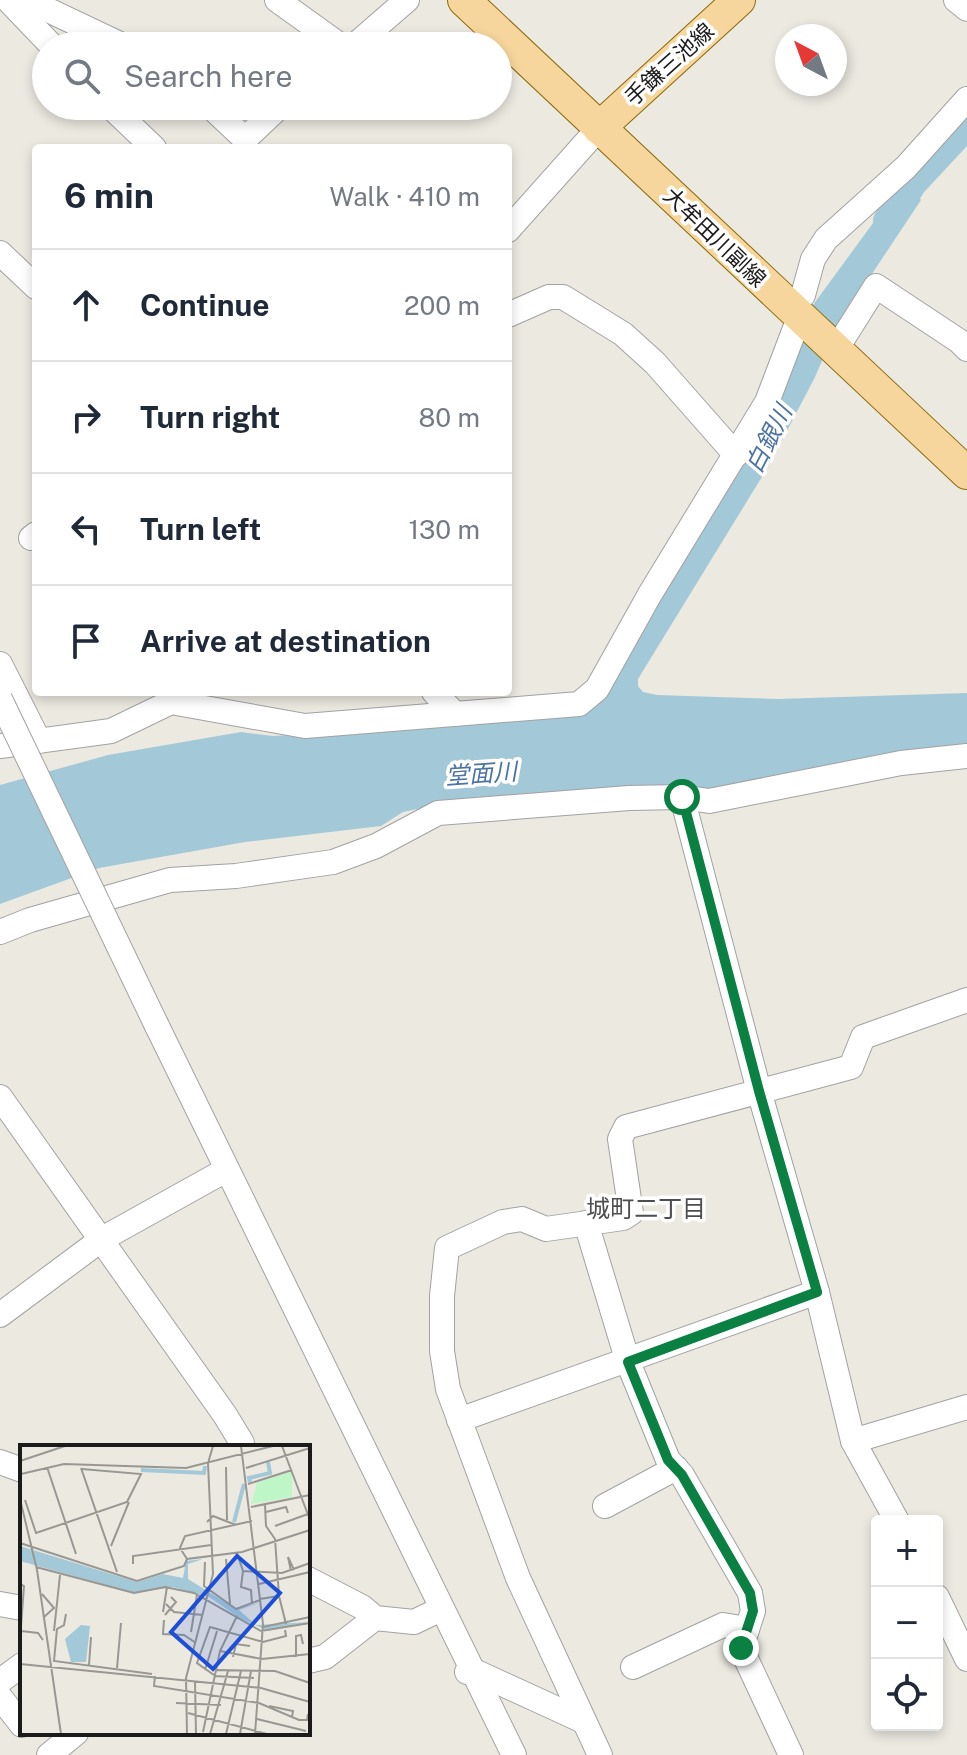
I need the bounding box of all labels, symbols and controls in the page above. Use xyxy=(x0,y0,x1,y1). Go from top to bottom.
street label: 手鎌三池線 xyxy=(619,18,719,110)
north arrow xyxy=(775,24,847,96)
search box xyxy=(32,32,512,120)
icon: search xyxy=(60,54,104,98)
text: Search here xyxy=(124,58,292,94)
text: 6 min xyxy=(64,176,154,216)
text: Walk · 410 m xyxy=(330,181,480,212)
street label: 大牟田川副線 xyxy=(658,182,772,292)
icon: ahead xyxy=(64,283,108,327)
text: Continue xyxy=(140,287,270,323)
text: 200 m xyxy=(404,290,480,321)
icon: right xyxy=(64,395,108,439)
water label: 白銀川 xyxy=(739,397,798,477)
text: Turn right xyxy=(140,399,280,435)
text: 80 m xyxy=(419,402,480,433)
icon: left xyxy=(64,507,108,551)
text: Turn left xyxy=(140,511,261,547)
text: 130 m xyxy=(408,514,480,545)
icon: arrive xyxy=(64,619,108,663)
text: Arrive at destination xyxy=(140,623,431,659)
water label: 堂面川 xyxy=(444,756,521,789)
route start xyxy=(664,779,700,815)
district label: 城町二丁目 xyxy=(586,1194,706,1222)
inset map xyxy=(20,1445,310,1735)
map controls xyxy=(871,1515,943,1731)
button: + xyxy=(871,1515,943,1587)
button: − xyxy=(871,1587,943,1659)
route end xyxy=(723,1630,759,1666)
button: locate xyxy=(871,1659,943,1731)

